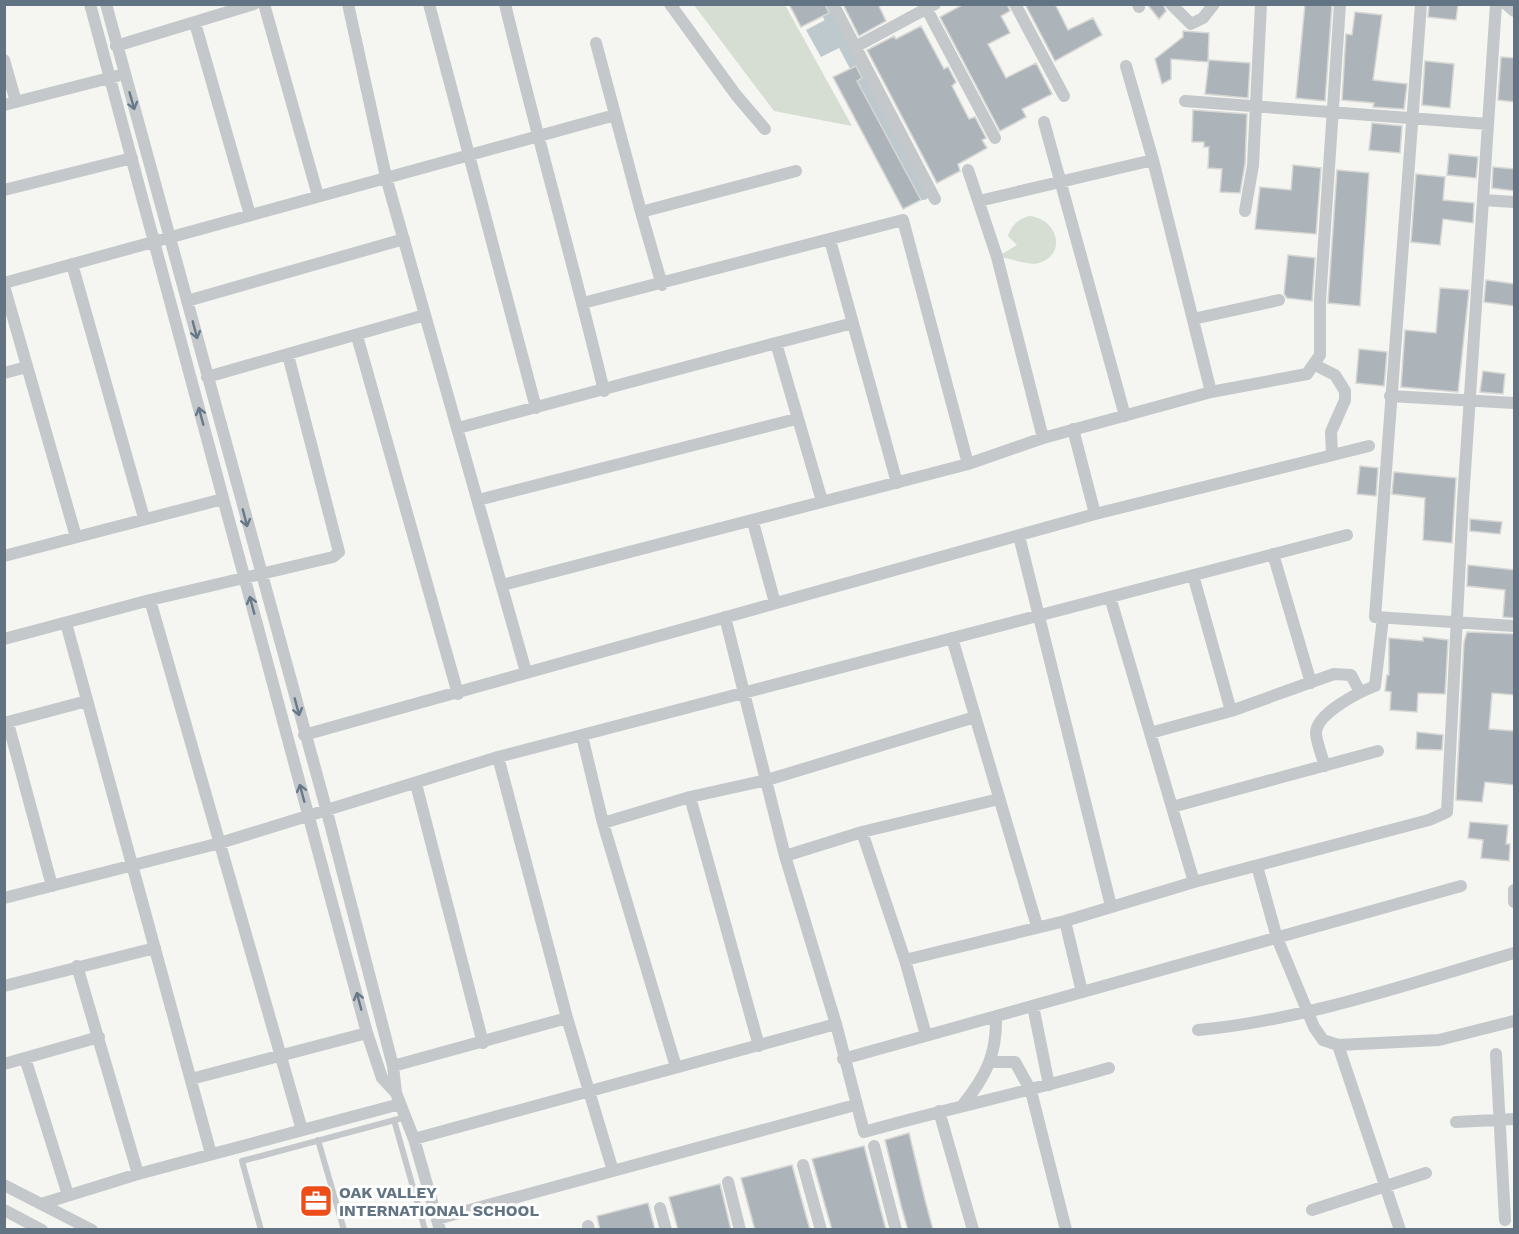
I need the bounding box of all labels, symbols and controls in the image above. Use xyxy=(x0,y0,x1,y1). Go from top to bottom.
one-way arrow xyxy=(127,92,139,111)
one-way arrow xyxy=(189,320,201,339)
one-way arrow xyxy=(194,407,206,426)
one-way arrow xyxy=(240,509,251,528)
one-way arrow xyxy=(245,595,257,614)
one-way arrow xyxy=(291,697,303,716)
one-way arrow xyxy=(296,784,308,803)
one-way arrow xyxy=(353,992,364,1011)
office icon: OAK VALLEY INTERNATIONAL SCHOOL xyxy=(298,1183,334,1219)
place label: OAK VALLEY INTERNATIONAL SCHOOL xyxy=(339,1183,539,1220)

